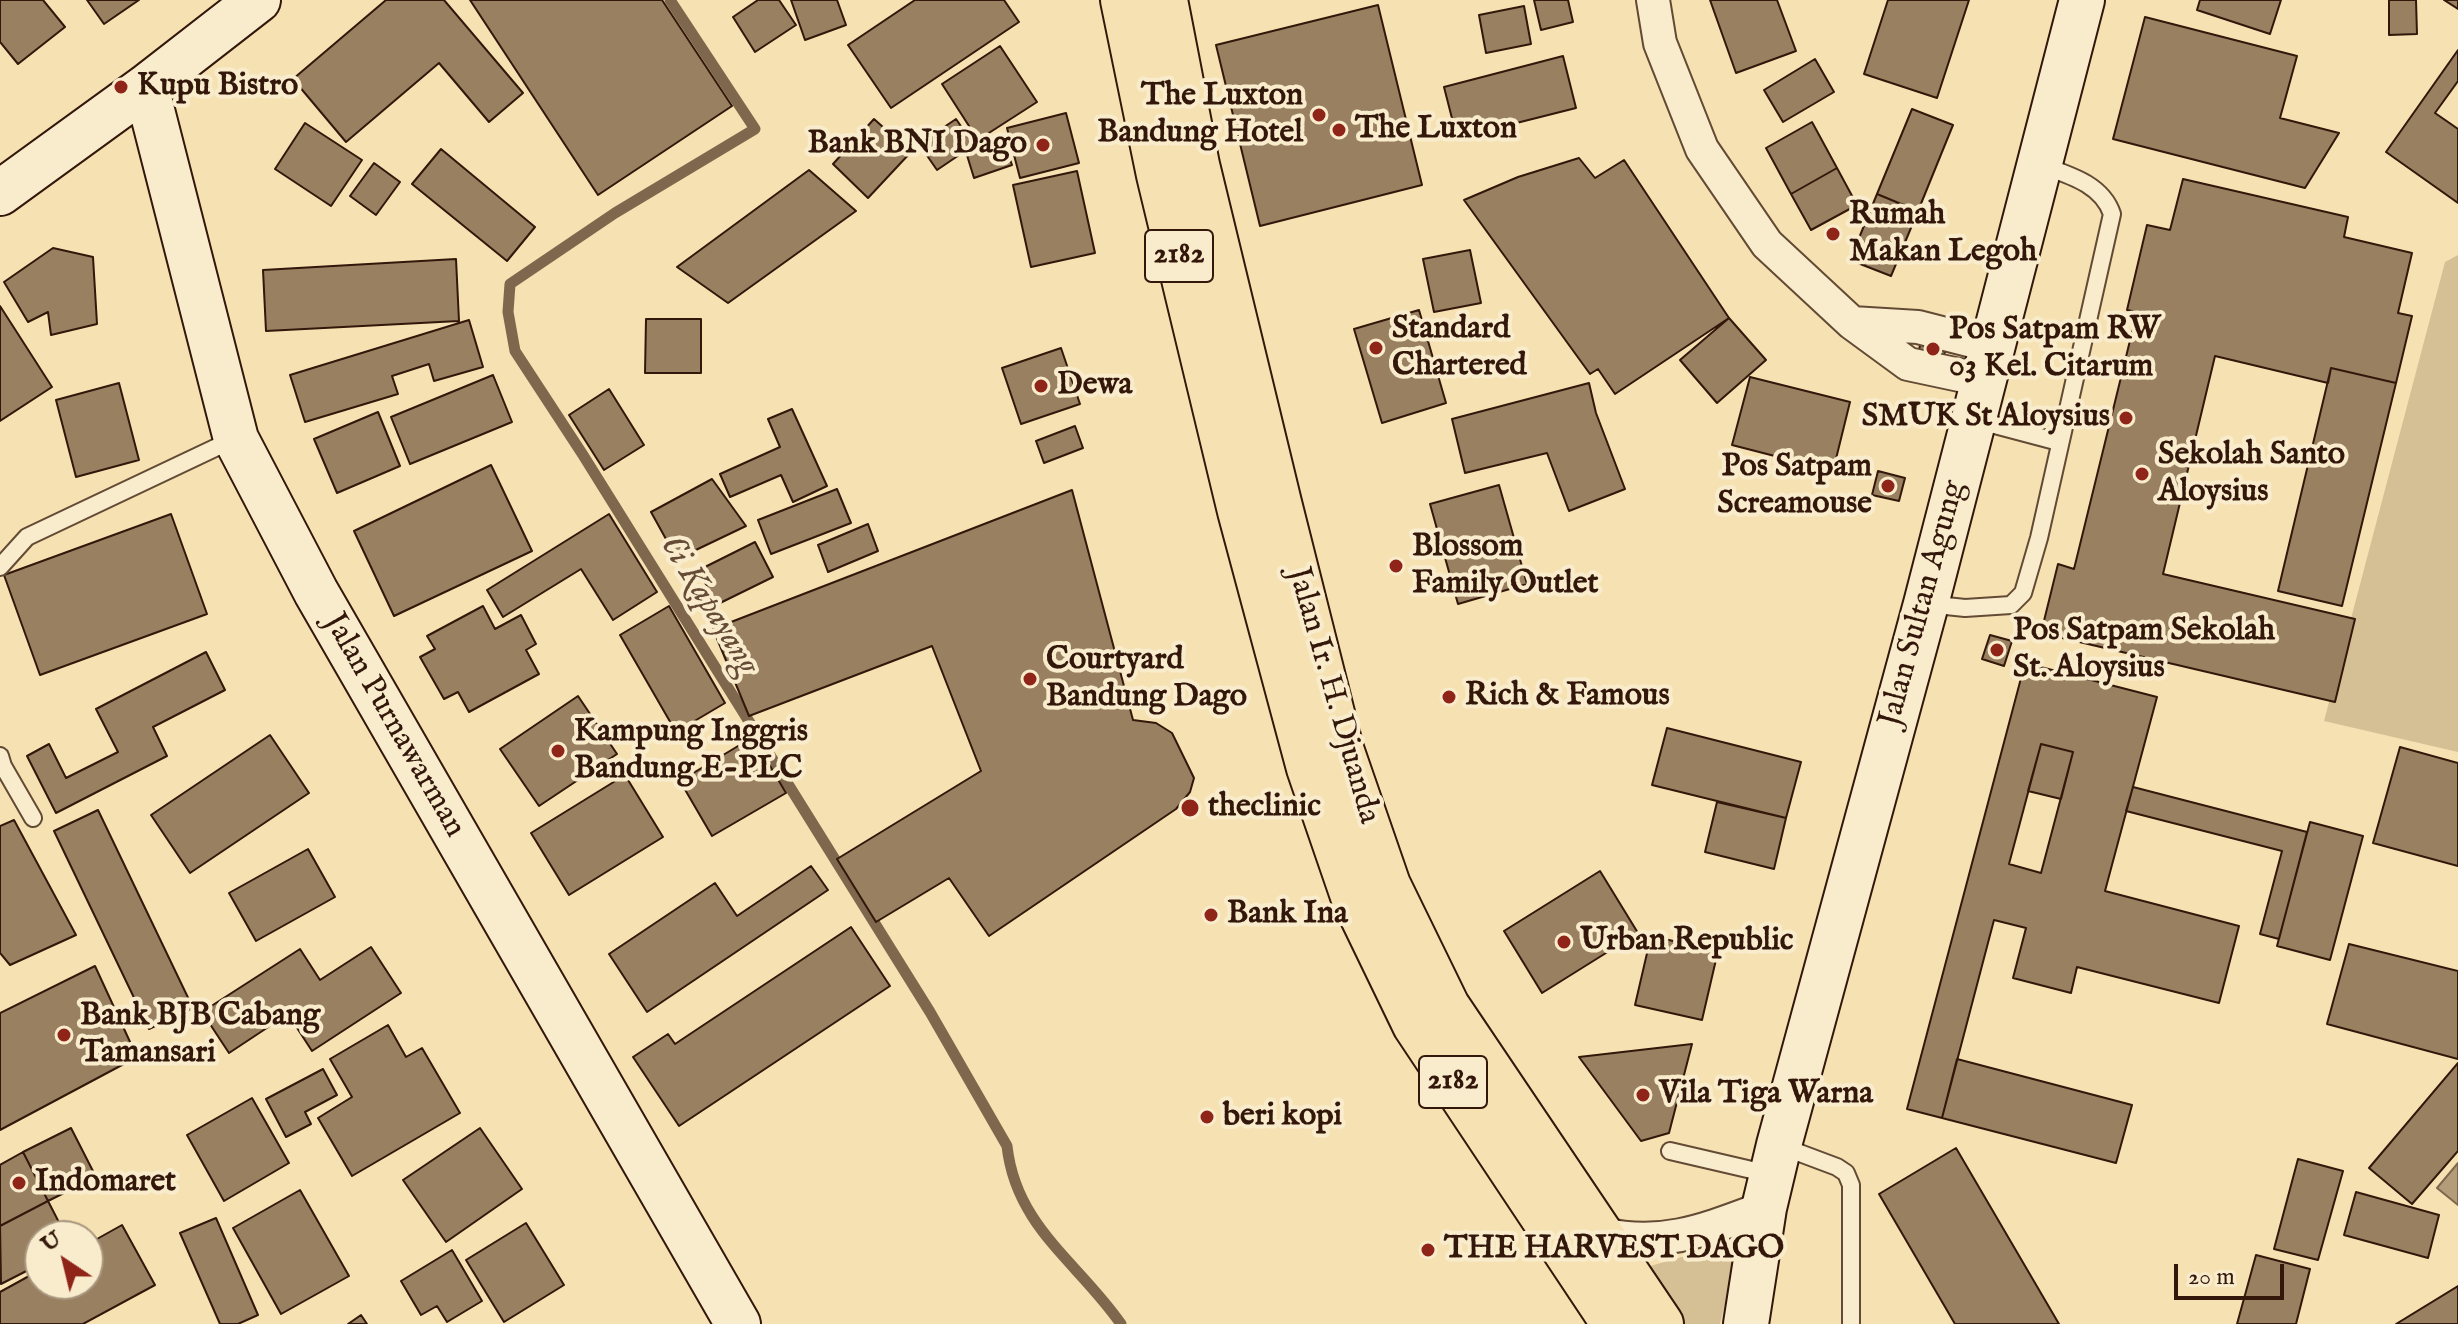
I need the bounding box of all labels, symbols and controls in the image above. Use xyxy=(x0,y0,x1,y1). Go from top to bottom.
place label: Kupu Bistro xyxy=(137,68,298,106)
marker: Kupu Bistro xyxy=(112,78,130,96)
place label: The Luxton Bandung Hotel xyxy=(1097,78,1303,153)
marker: The Luxton Bandung Hotel xyxy=(1310,106,1328,124)
place label: The Luxton xyxy=(1355,111,1517,149)
marker: The Luxton xyxy=(1330,121,1348,139)
place label: Bank BNI Dago xyxy=(807,126,1027,164)
marker: Bank BNI Dago xyxy=(1034,136,1052,154)
place label: Rumah Makan Legoh xyxy=(1849,197,2037,272)
marker: Rumah Makan Legoh xyxy=(1824,225,1842,243)
road number: 2182 xyxy=(1145,230,1213,282)
place label: Standard Chartered xyxy=(1392,311,1527,386)
place label: Pos Satpam RW 03 Kel. Citarum xyxy=(1949,312,2160,387)
marker: Standard Chartered xyxy=(1367,339,1385,357)
marker: Pos Satpam RW 03 Kel. Citarum xyxy=(1924,340,1942,358)
place label: Dewa xyxy=(1057,367,1132,405)
marker: Dewa xyxy=(1032,377,1050,395)
place label: SMUK St Aloysius xyxy=(1862,399,2110,437)
marker: SMUK St Aloysius xyxy=(2117,409,2135,427)
place label: Sekolah Santo Aloysius xyxy=(2158,437,2345,512)
place label: Pos Satpam Screamouse xyxy=(1717,449,1872,524)
marker: Sekolah Santo Aloysius xyxy=(2133,465,2151,483)
street label: Jalan Sultan Agung xyxy=(1873,477,1975,731)
marker: Pos Satpam Screamouse xyxy=(1879,477,1897,495)
water label: Ci Kapayang xyxy=(649,529,767,683)
place label: Blossom Family Outlet xyxy=(1412,529,1598,604)
marker: Blossom Family Outlet xyxy=(1387,557,1405,575)
street label: Jalan Ir. H. Djuanda xyxy=(1277,564,1387,828)
street label: Jalan Purnawarman xyxy=(313,607,473,845)
place label: Pos Satpam Sekolah St. Aloysius xyxy=(2013,613,2275,688)
marker: Pos Satpam Sekolah St. Aloysius xyxy=(1988,641,2006,659)
place label: Courtyard Bandung Dago xyxy=(1046,642,1247,717)
marker: Courtyard Bandung Dago xyxy=(1021,670,1039,688)
place label: Rich & Famous xyxy=(1465,678,1670,716)
marker: Rich & Famous xyxy=(1440,688,1458,706)
place label: Kampung Inggris Bandung E-PLC xyxy=(574,714,808,789)
marker: Kampung Inggris Bandung E-PLC xyxy=(549,742,567,760)
place label: theclinic xyxy=(1208,789,1321,827)
marker: theclinic xyxy=(1179,797,1201,819)
place label: Bank Ina xyxy=(1227,896,1348,934)
marker: Bank Ina xyxy=(1202,906,1220,924)
place label: Urban Republic xyxy=(1580,923,1794,961)
marker: Urban Republic xyxy=(1555,933,1573,951)
place label: Bank BJB Cabang Tamansari xyxy=(80,998,320,1073)
marker: Bank BJB Cabang Tamansari xyxy=(55,1026,73,1044)
road number: 2182 xyxy=(1419,1056,1487,1108)
place label: Vila Tiga Warna xyxy=(1659,1076,1873,1114)
marker: Vila Tiga Warna xyxy=(1634,1086,1652,1104)
place label: beri kopi xyxy=(1223,1098,1342,1136)
marker: beri kopi xyxy=(1198,1108,1216,1126)
place label: Indomaret xyxy=(35,1164,176,1202)
marker: Indomaret xyxy=(10,1174,28,1192)
north arrow xyxy=(24,1220,104,1300)
text: U xyxy=(36,1225,67,1259)
place label: THE HARVEST DAGO xyxy=(1444,1231,1784,1269)
marker: THE HARVEST DAGO xyxy=(1419,1241,1437,1259)
scale bar xyxy=(2178,1248,2288,1298)
text: 20 m xyxy=(2188,1262,2235,1293)

